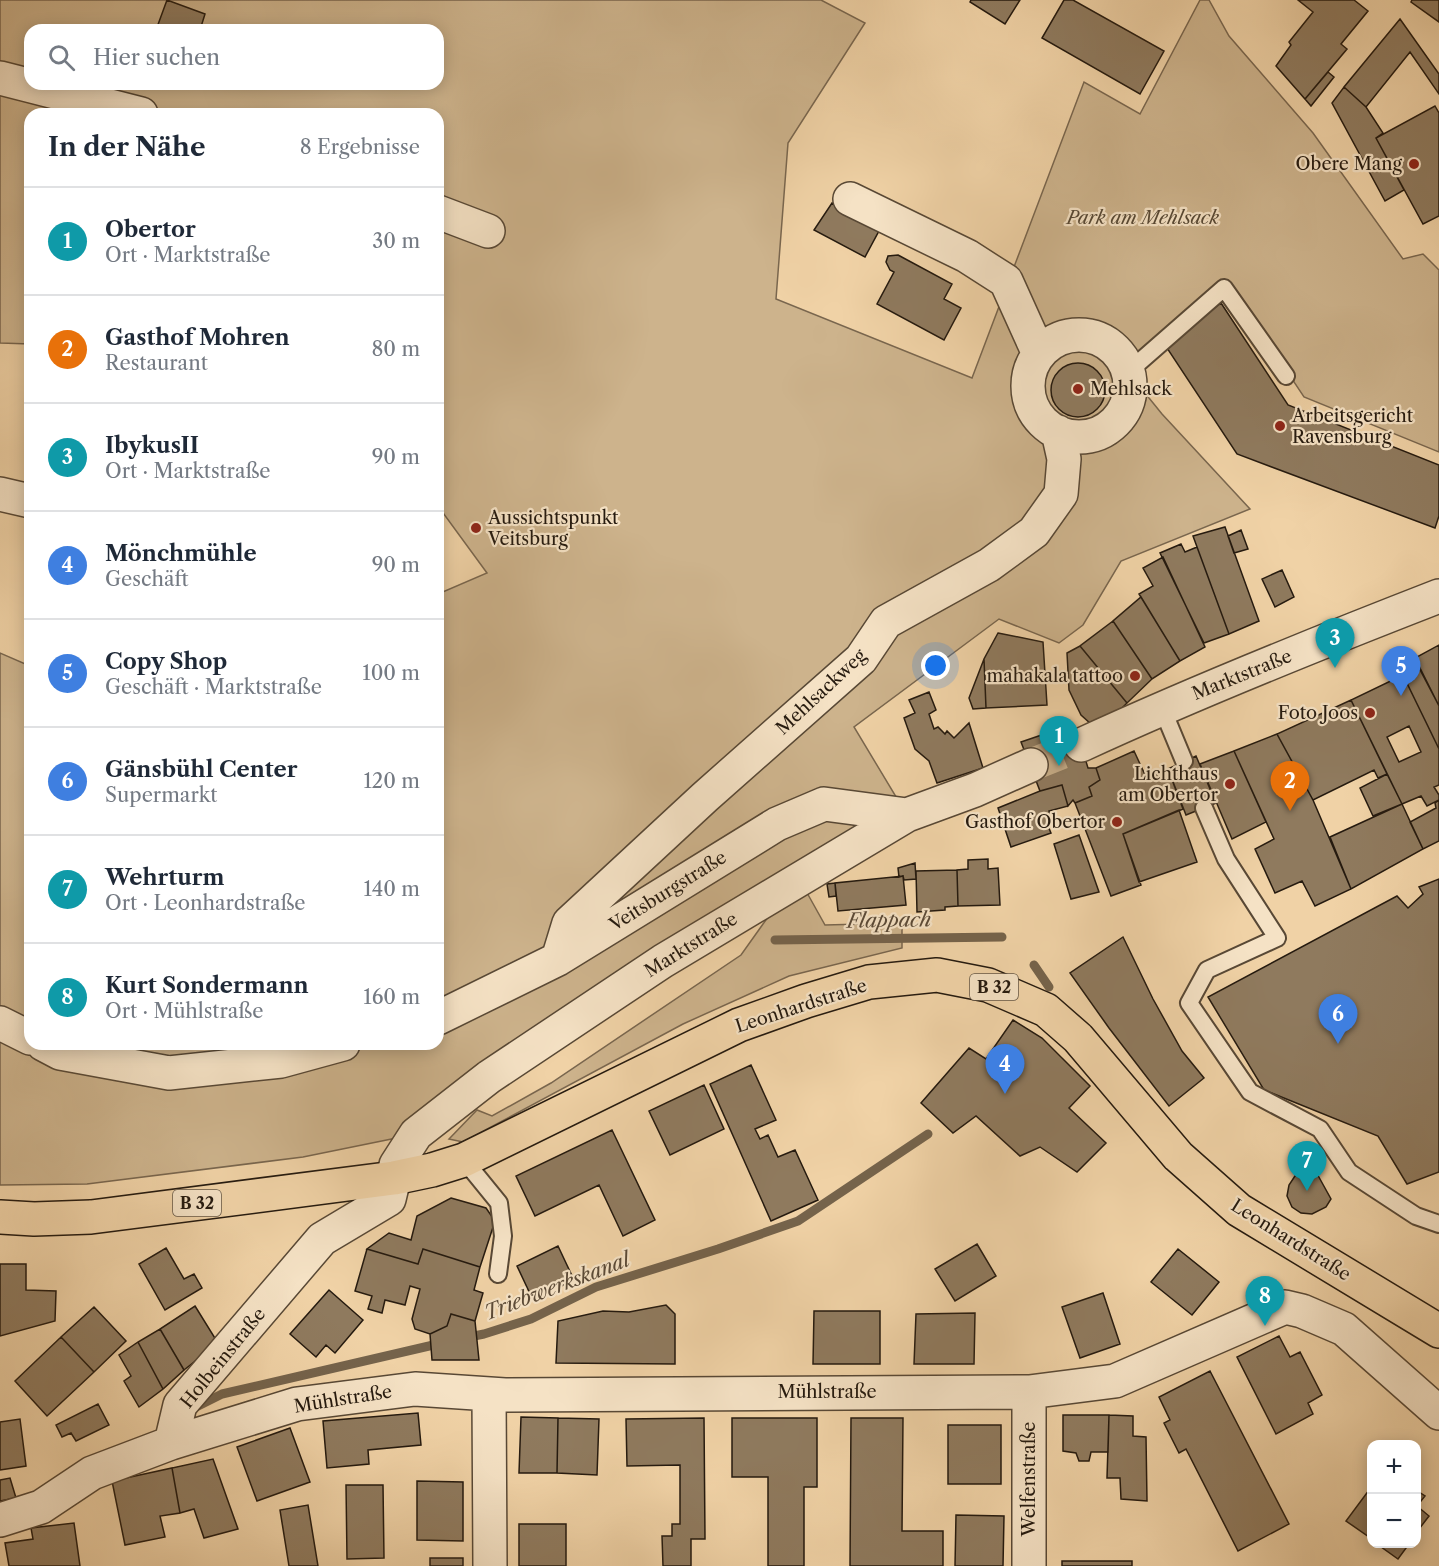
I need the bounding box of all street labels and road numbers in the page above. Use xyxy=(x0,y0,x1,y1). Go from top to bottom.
street label: Mehlsackweg xyxy=(771,644,871,739)
street label: Marktstraße xyxy=(1189,645,1295,705)
street label: Veitsburgstraße xyxy=(605,846,731,936)
street label: Marktstraße xyxy=(640,908,742,982)
street label: Leonhardstraße xyxy=(732,974,870,1038)
road number: B 32 xyxy=(970,974,1018,1000)
road number: B 32 xyxy=(173,1190,221,1216)
street label: Leonhardstraße xyxy=(1227,1194,1355,1286)
street label: Holbeinstraße xyxy=(176,1303,270,1413)
street label: Mühlstraße xyxy=(292,1380,394,1418)
street label: Mühlstraße xyxy=(778,1381,876,1403)
street label: Welfenstraße xyxy=(1018,1422,1040,1537)

